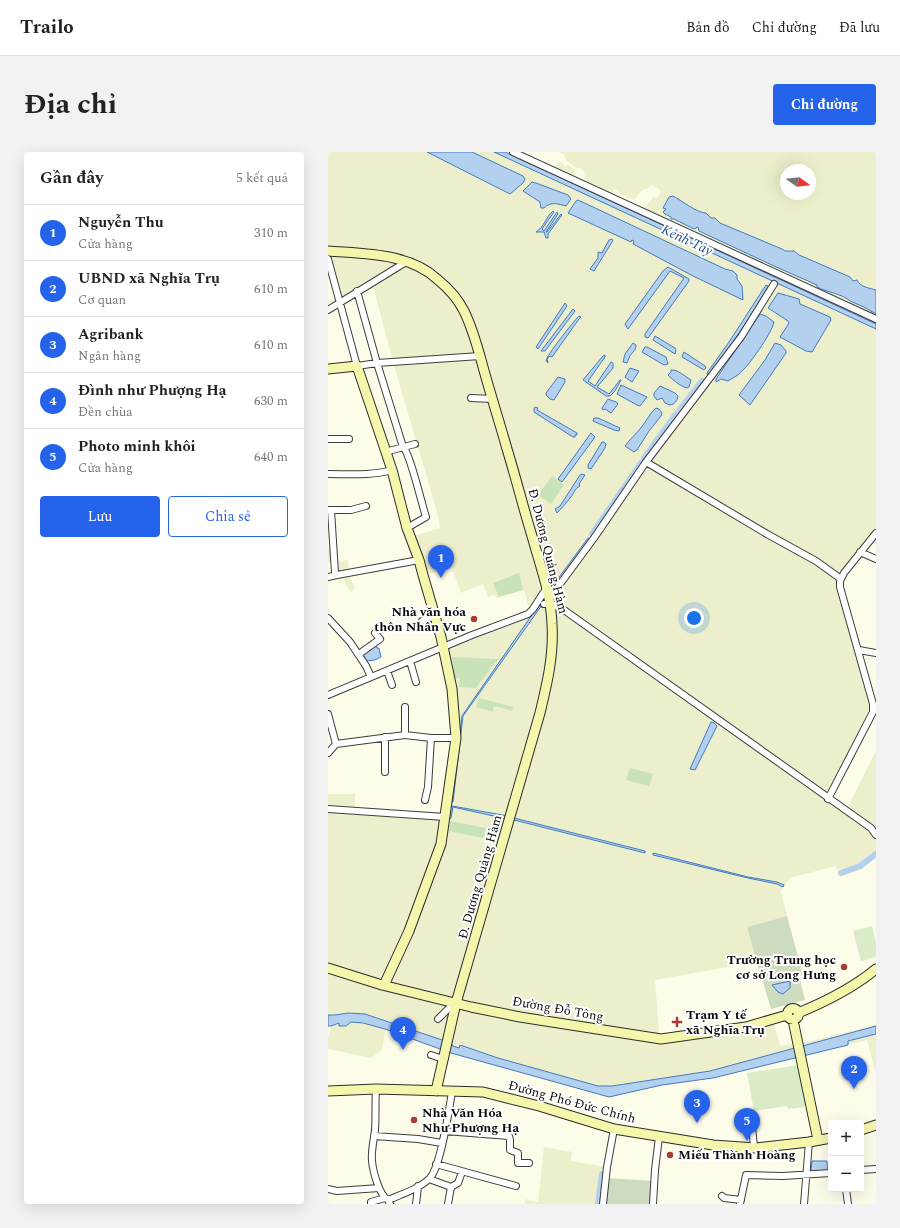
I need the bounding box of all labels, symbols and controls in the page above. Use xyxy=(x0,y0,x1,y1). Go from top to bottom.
text: Trailo xyxy=(20,13,74,42)
text: Bản đồ xyxy=(686,17,730,38)
text: Chỉ đường xyxy=(752,17,817,38)
text: Đã lưu xyxy=(839,17,880,38)
text: Địa chỉ xyxy=(24,83,117,126)
button: Chỉ đường xyxy=(773,84,876,125)
north arrow xyxy=(780,164,816,200)
text: Gần đây xyxy=(40,165,103,191)
text: 5 kết quả xyxy=(236,168,288,188)
text: Nguyễn Thu xyxy=(78,211,164,234)
water label: Kênh Tây xyxy=(658,219,717,261)
text: 1 xyxy=(49,223,57,243)
text: 310 m xyxy=(254,223,288,243)
text: Cửa hàng xyxy=(78,234,133,254)
text: UBND xã Nghĩa Trụ xyxy=(78,267,220,290)
text: 2 xyxy=(49,279,57,299)
text: 610 m xyxy=(254,279,288,299)
text: Cơ quan xyxy=(78,290,126,310)
text: Agribank xyxy=(78,323,144,346)
text: 3 xyxy=(49,335,57,355)
text: 610 m xyxy=(254,335,288,355)
text: Ngân hàng xyxy=(78,346,141,366)
text: Đình như Phượng Hạ xyxy=(78,379,226,402)
text: 4 xyxy=(49,391,57,411)
text: 630 m xyxy=(254,391,288,411)
text: Đền chùa xyxy=(78,402,133,422)
text: Photo minh khôi xyxy=(78,435,196,458)
text: 5 xyxy=(49,447,57,467)
text: 640 m xyxy=(254,447,288,467)
text: Cửa hàng xyxy=(78,458,133,478)
street label: Đ. Dương Quảng Hàm xyxy=(523,486,573,616)
button: Lưu xyxy=(40,496,160,537)
button: Chia sẻ xyxy=(168,496,288,537)
pin: 1 xyxy=(428,545,454,578)
place label: Nhà văn hóa thôn Nhân Vực xyxy=(374,602,466,637)
your location xyxy=(684,608,704,628)
marker: Nhà văn hóa thôn Nhân Vực xyxy=(469,614,479,624)
street label: Đ. Dương Quảng Hàm xyxy=(453,813,507,941)
place label: Trường Trung học cơ sở Long Hưng xyxy=(727,950,836,985)
marker: Trường Trung học cơ sở Long Hưng xyxy=(839,962,849,972)
street label: Đường Đỗ Tông xyxy=(511,991,605,1027)
place label: Trạm Y tế xã Nghĩa Trụ xyxy=(686,1005,765,1040)
marker: Trạm Y tế xã Nghĩa Trụ xyxy=(671,1016,683,1028)
pin: 4 xyxy=(390,1017,416,1050)
pin: 2 xyxy=(841,1056,867,1089)
street label: Đường Phó Đức Chính xyxy=(506,1075,638,1129)
pin: 3 xyxy=(684,1090,710,1123)
place label: Nhà Văn Hóa Như Phượng Hạ xyxy=(422,1103,519,1138)
pin: 5 xyxy=(734,1108,760,1141)
marker: Nhà Văn Hóa Như Phượng Hạ xyxy=(409,1115,419,1125)
map controls xyxy=(828,1120,864,1192)
button: + xyxy=(828,1120,864,1156)
place label: Miếu Thành Hoàng xyxy=(678,1145,796,1165)
marker: Miếu Thành Hoàng xyxy=(665,1150,675,1160)
button: − xyxy=(828,1156,864,1192)

